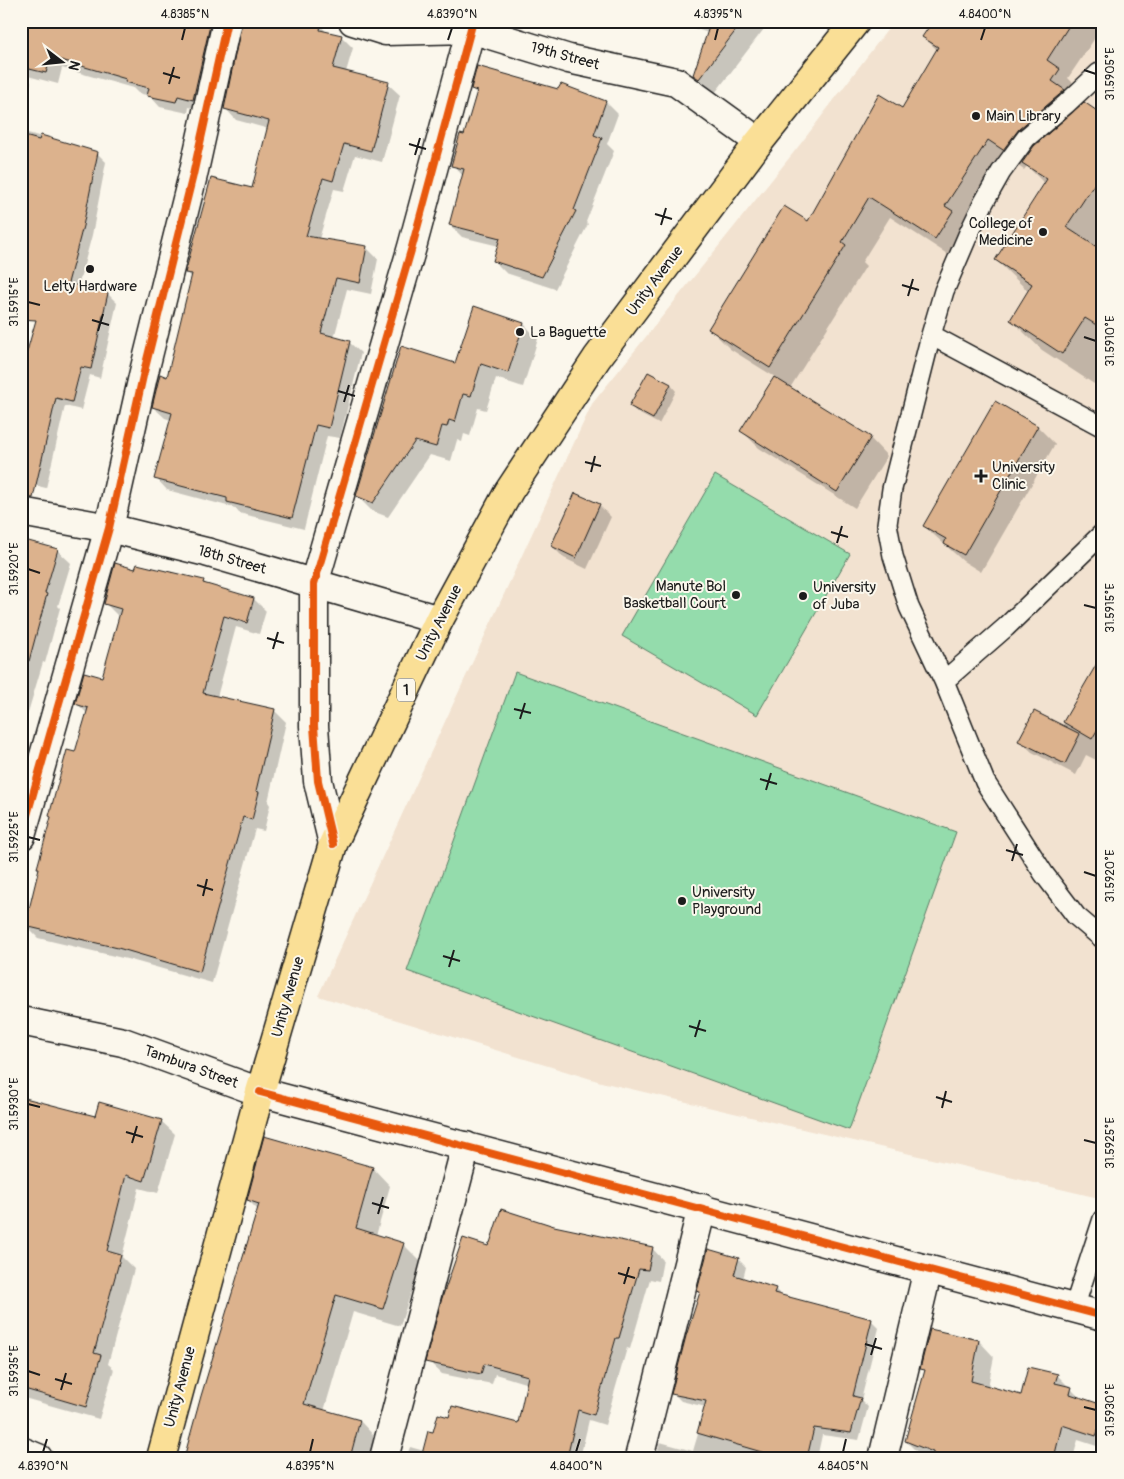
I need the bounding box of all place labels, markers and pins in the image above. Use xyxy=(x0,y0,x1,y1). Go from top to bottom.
place label: Main Library xyxy=(986,107,1061,126)
marker: Main Library xyxy=(970,110,982,122)
place label: College of Medicine xyxy=(969,214,1034,250)
marker: College of Medicine xyxy=(1037,226,1049,238)
marker: Lelty Hardware xyxy=(84,263,96,275)
place label: Lelty Hardware xyxy=(43,277,137,296)
place label: La Baguette xyxy=(530,323,607,342)
marker: La Baguette xyxy=(514,326,526,338)
place label: University Clinic xyxy=(992,458,1055,494)
marker: University Clinic xyxy=(974,469,988,483)
place label: Manute Bol Basketball Court xyxy=(623,577,727,613)
place label: University of Juba xyxy=(813,578,876,614)
marker: Manute Bol Basketball Court xyxy=(730,589,742,601)
marker: University of Juba xyxy=(797,590,809,602)
place label: University Playground xyxy=(692,883,761,919)
marker: University Playground xyxy=(676,895,688,907)

